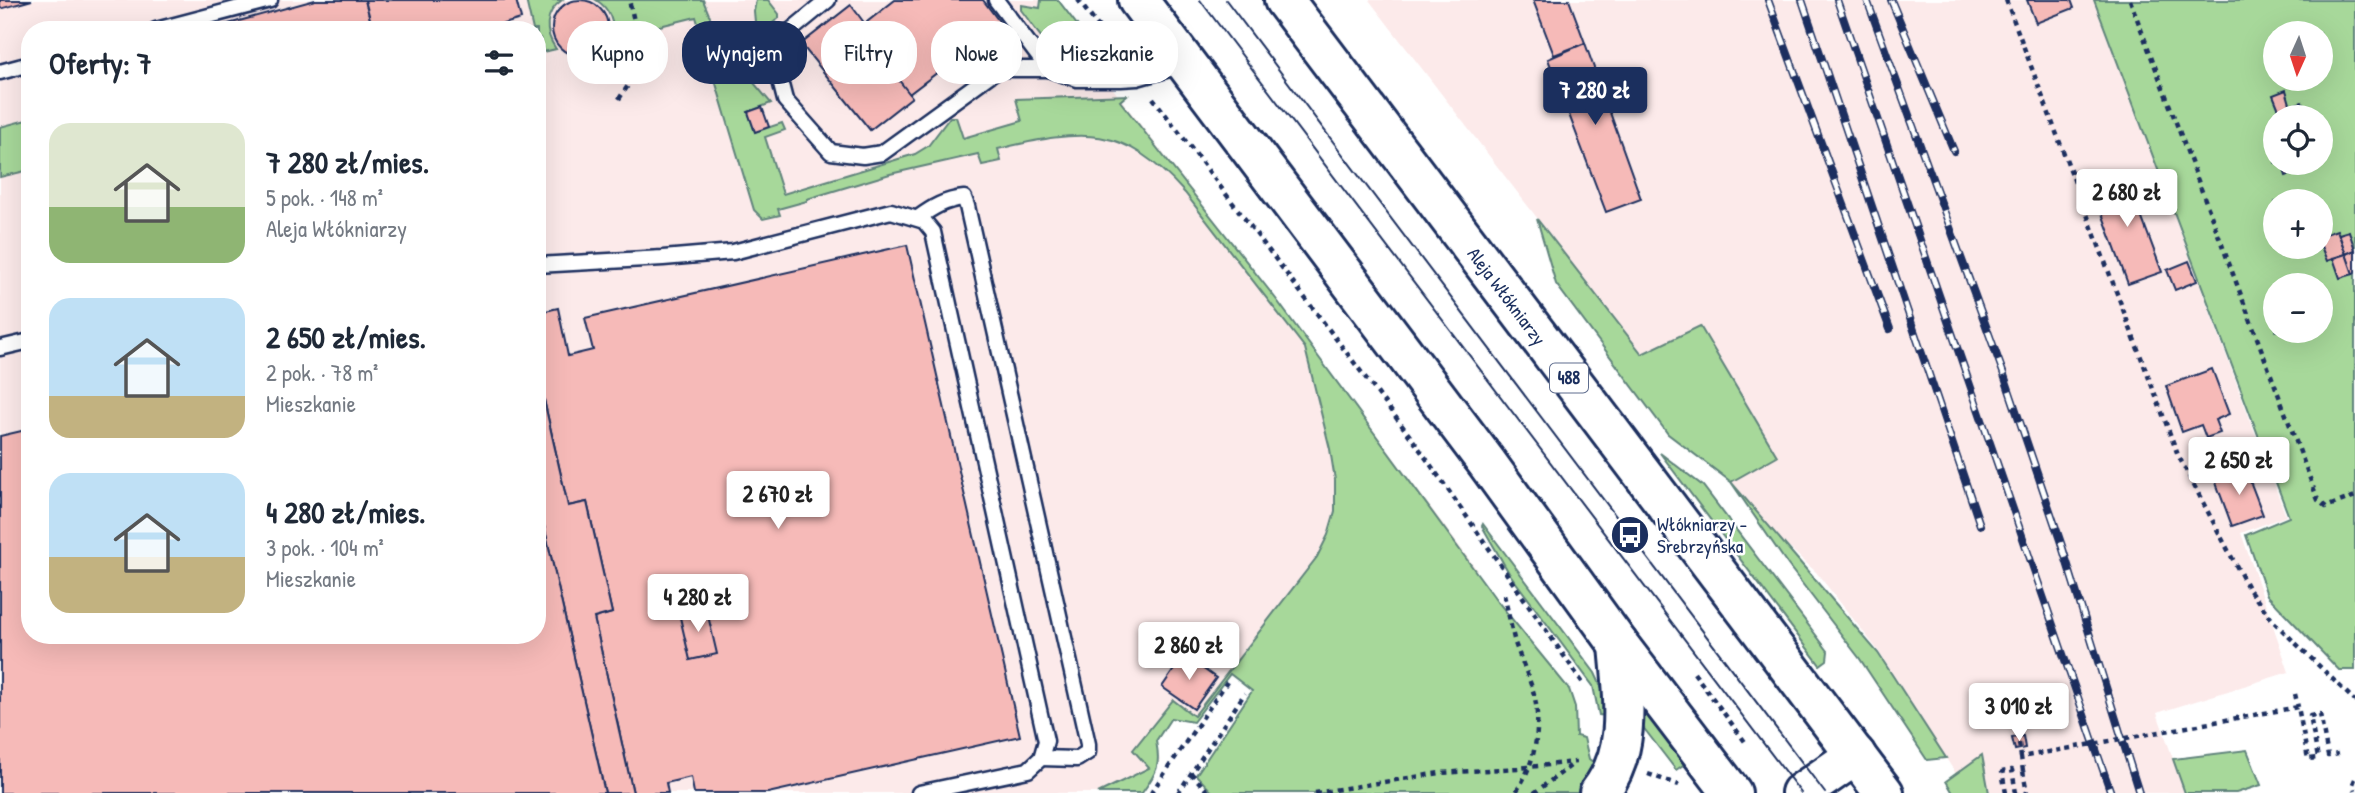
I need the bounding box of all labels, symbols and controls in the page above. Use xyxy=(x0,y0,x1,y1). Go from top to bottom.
chip: Kupno xyxy=(567,21,668,84)
chip: Wynajem xyxy=(682,21,807,84)
chip: Filtry xyxy=(821,21,917,84)
chip: Nowe xyxy=(931,21,1022,84)
chip: Mieszkanie xyxy=(1036,21,1178,84)
north arrow xyxy=(2263,21,2333,91)
map controls xyxy=(2263,21,2333,343)
text: Oferty: 7 xyxy=(49,43,152,83)
icon: filters xyxy=(480,44,518,82)
pin: 7 280 zł xyxy=(1523,68,1667,127)
text: 7 280 zł xyxy=(1559,74,1631,105)
button: locate xyxy=(2263,105,2333,175)
text: 7 280 zł/mies. xyxy=(266,142,429,182)
icon: home xyxy=(105,151,189,235)
pin: 2 680 zł xyxy=(2055,170,2199,229)
text: 2 680 zł xyxy=(2092,176,2162,207)
text: 5 pok. · 148 m² xyxy=(266,182,383,213)
button: + xyxy=(2263,189,2333,259)
text: Aleja Włókniarzy xyxy=(266,213,407,244)
street label: Aleja Włókniarzy xyxy=(1462,242,1552,350)
button: − xyxy=(2263,273,2333,343)
text: 2 650 zł/mies. xyxy=(266,317,426,357)
icon: home xyxy=(105,326,189,410)
text: 2 pok. · 78 m² xyxy=(266,357,378,388)
road number: 488 xyxy=(1550,364,1588,392)
text: Mieszkanie xyxy=(266,388,356,419)
pin: 2 650 zł xyxy=(2167,438,2311,497)
text: 2 650 zł xyxy=(2204,444,2274,475)
pin: 2 670 zł xyxy=(706,472,850,531)
text: 2 670 zł xyxy=(743,478,813,509)
text: 4 280 zł/mies. xyxy=(266,492,425,532)
icon: home xyxy=(105,501,189,585)
place label: Włókniarzy - Srebrzyńska xyxy=(1657,511,1747,559)
bus stop icon: Włókniarzy - Srebrzyńska xyxy=(1609,514,1651,556)
text: 3 pok. · 104 m² xyxy=(266,532,384,563)
text: Mieszkanie xyxy=(266,563,356,594)
pin: 4 280 zł xyxy=(626,574,770,634)
text: 4 280 zł xyxy=(664,581,732,612)
pin: 2 860 zł xyxy=(1117,622,1261,682)
text: 2 860 zł xyxy=(1154,629,1224,660)
pin: 3 010 zł xyxy=(1947,684,2091,743)
text: 3 010 zł xyxy=(1985,690,2053,721)

